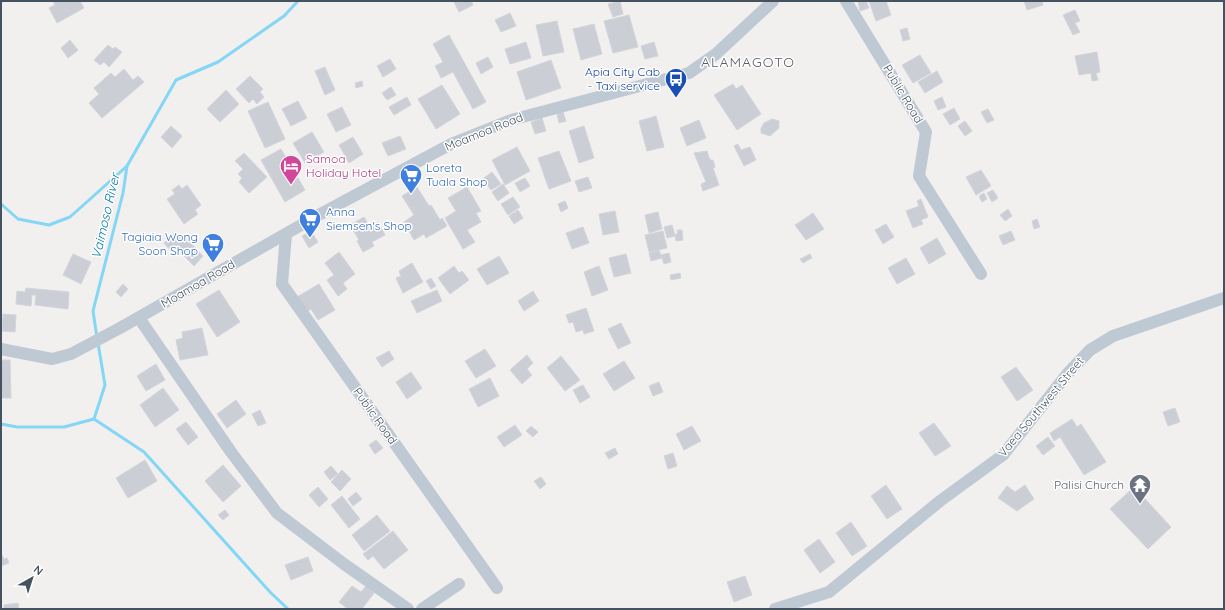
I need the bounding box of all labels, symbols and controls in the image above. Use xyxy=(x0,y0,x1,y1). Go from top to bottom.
district label: ALAMAGOTO xyxy=(701,53,795,71)
street label: Public Road xyxy=(880,62,927,126)
place label: Apia City Cab - Taxi service xyxy=(585,64,660,93)
bus stop icon: Apia City Cab - Taxi service xyxy=(663,66,689,99)
street label: Moamoa Road xyxy=(443,109,525,154)
place label: Samoa Holiday Hotel xyxy=(306,151,381,180)
hotel icon: Samoa Holiday Hotel xyxy=(278,153,304,186)
place label: Loreta Tuala Shop xyxy=(426,160,487,189)
supermarket icon: Loreta Tuala Shop xyxy=(398,162,424,195)
water label: Vaimoso River xyxy=(87,170,123,260)
place label: Anna Siemsen's Shop xyxy=(326,204,412,233)
supermarket icon: Anna Siemsen's Shop xyxy=(297,206,323,239)
place label: Tagiaia Wong Soon Shop xyxy=(121,229,198,258)
supermarket icon: Tagiaia Wong Soon Shop xyxy=(200,231,226,264)
street label: Moamoa Road xyxy=(158,256,237,311)
street label: Vaea Southwest Street xyxy=(994,354,1087,460)
street label: Public Road xyxy=(350,384,400,447)
temple icon: Palisi Church xyxy=(1127,472,1153,505)
place label: Palisi Church xyxy=(1054,477,1124,492)
north arrow xyxy=(12,558,52,598)
text: N xyxy=(31,562,46,578)

